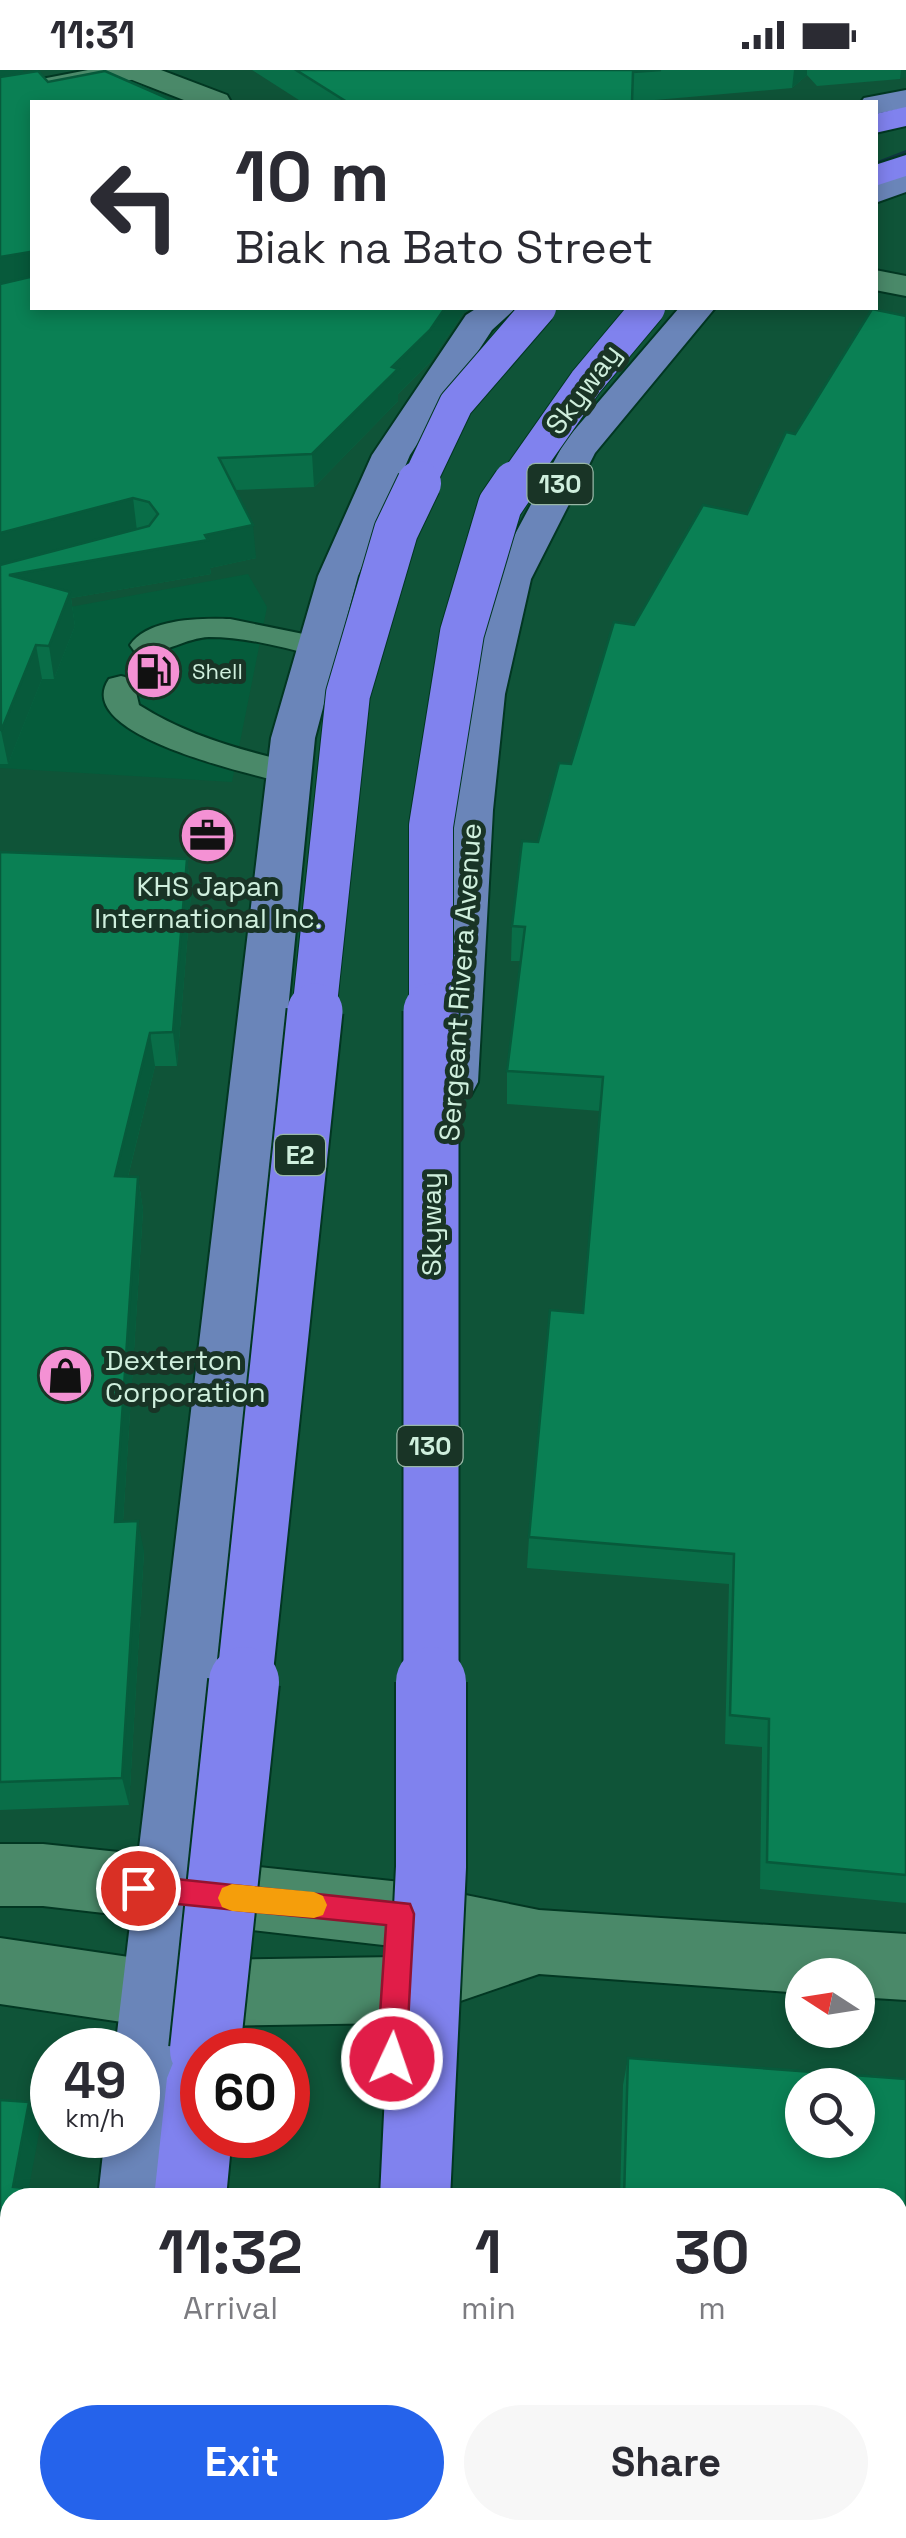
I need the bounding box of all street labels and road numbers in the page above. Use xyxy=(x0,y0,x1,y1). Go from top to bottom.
street label: Skyway xyxy=(537,336,629,442)
road number: 130 xyxy=(528,464,592,504)
street label: Sergeant Rivera Avenue xyxy=(431,822,489,1142)
road number: E2 xyxy=(275,1135,325,1175)
street label: Skyway xyxy=(413,1172,449,1276)
road number: 130 xyxy=(398,1426,462,1466)

